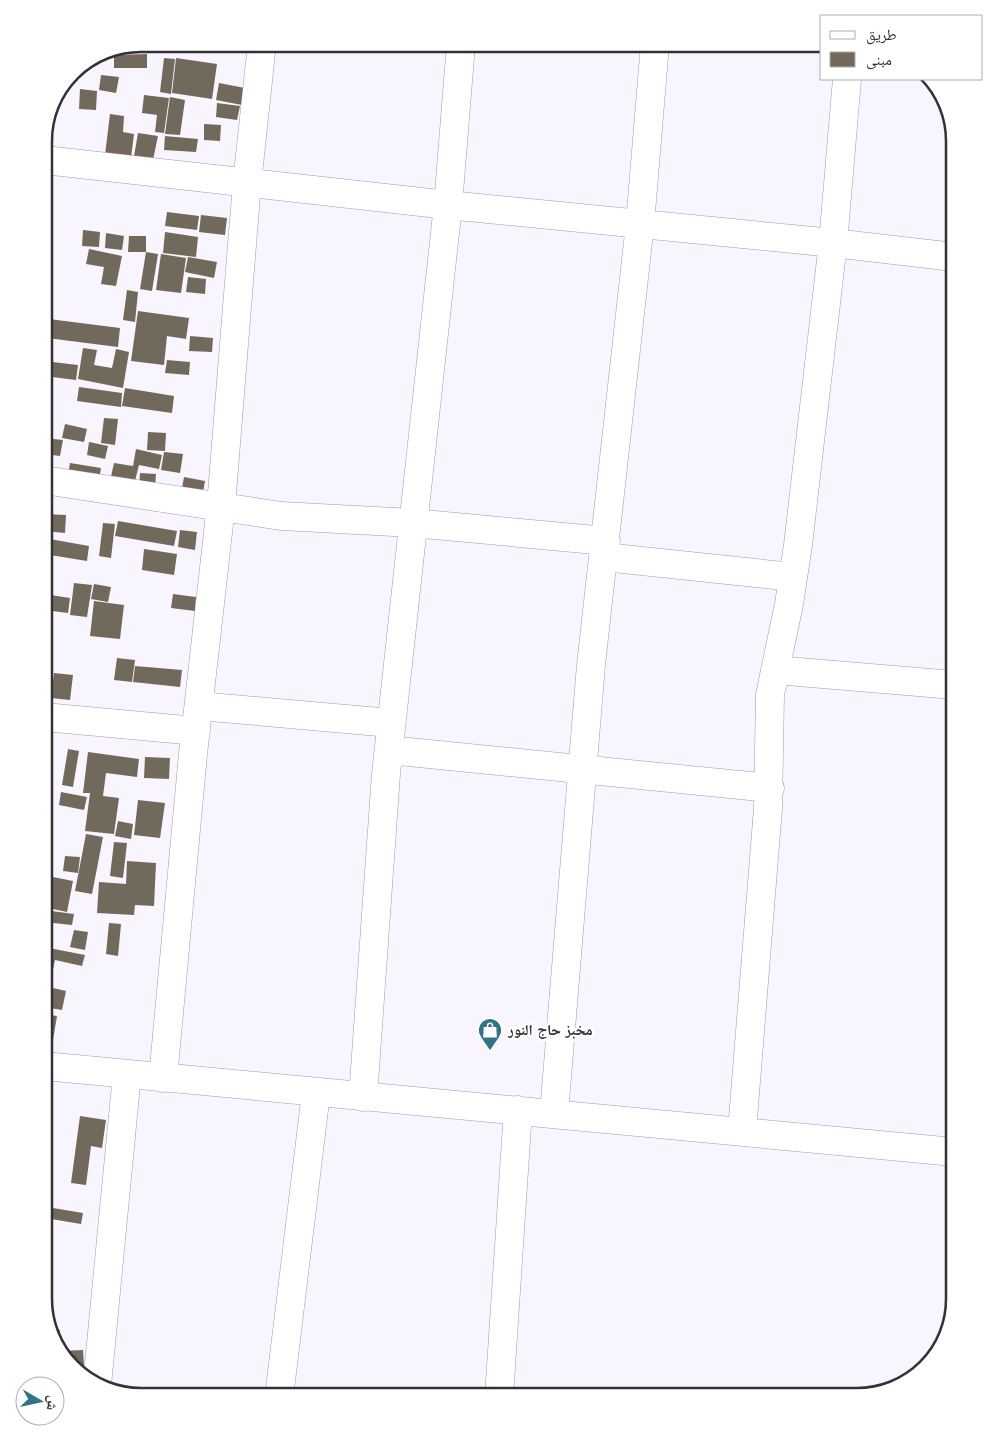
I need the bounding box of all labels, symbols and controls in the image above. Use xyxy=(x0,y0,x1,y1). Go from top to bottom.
legend xyxy=(820,15,983,80)
text: طريق xyxy=(866,26,897,45)
text: مبنى xyxy=(866,51,892,70)
shop icon: مخبز حاج النور xyxy=(477,1017,503,1051)
place label: مخبز حاج النور xyxy=(507,1021,593,1039)
north arrow xyxy=(15,1376,65,1426)
text: ش xyxy=(43,1394,62,1412)

